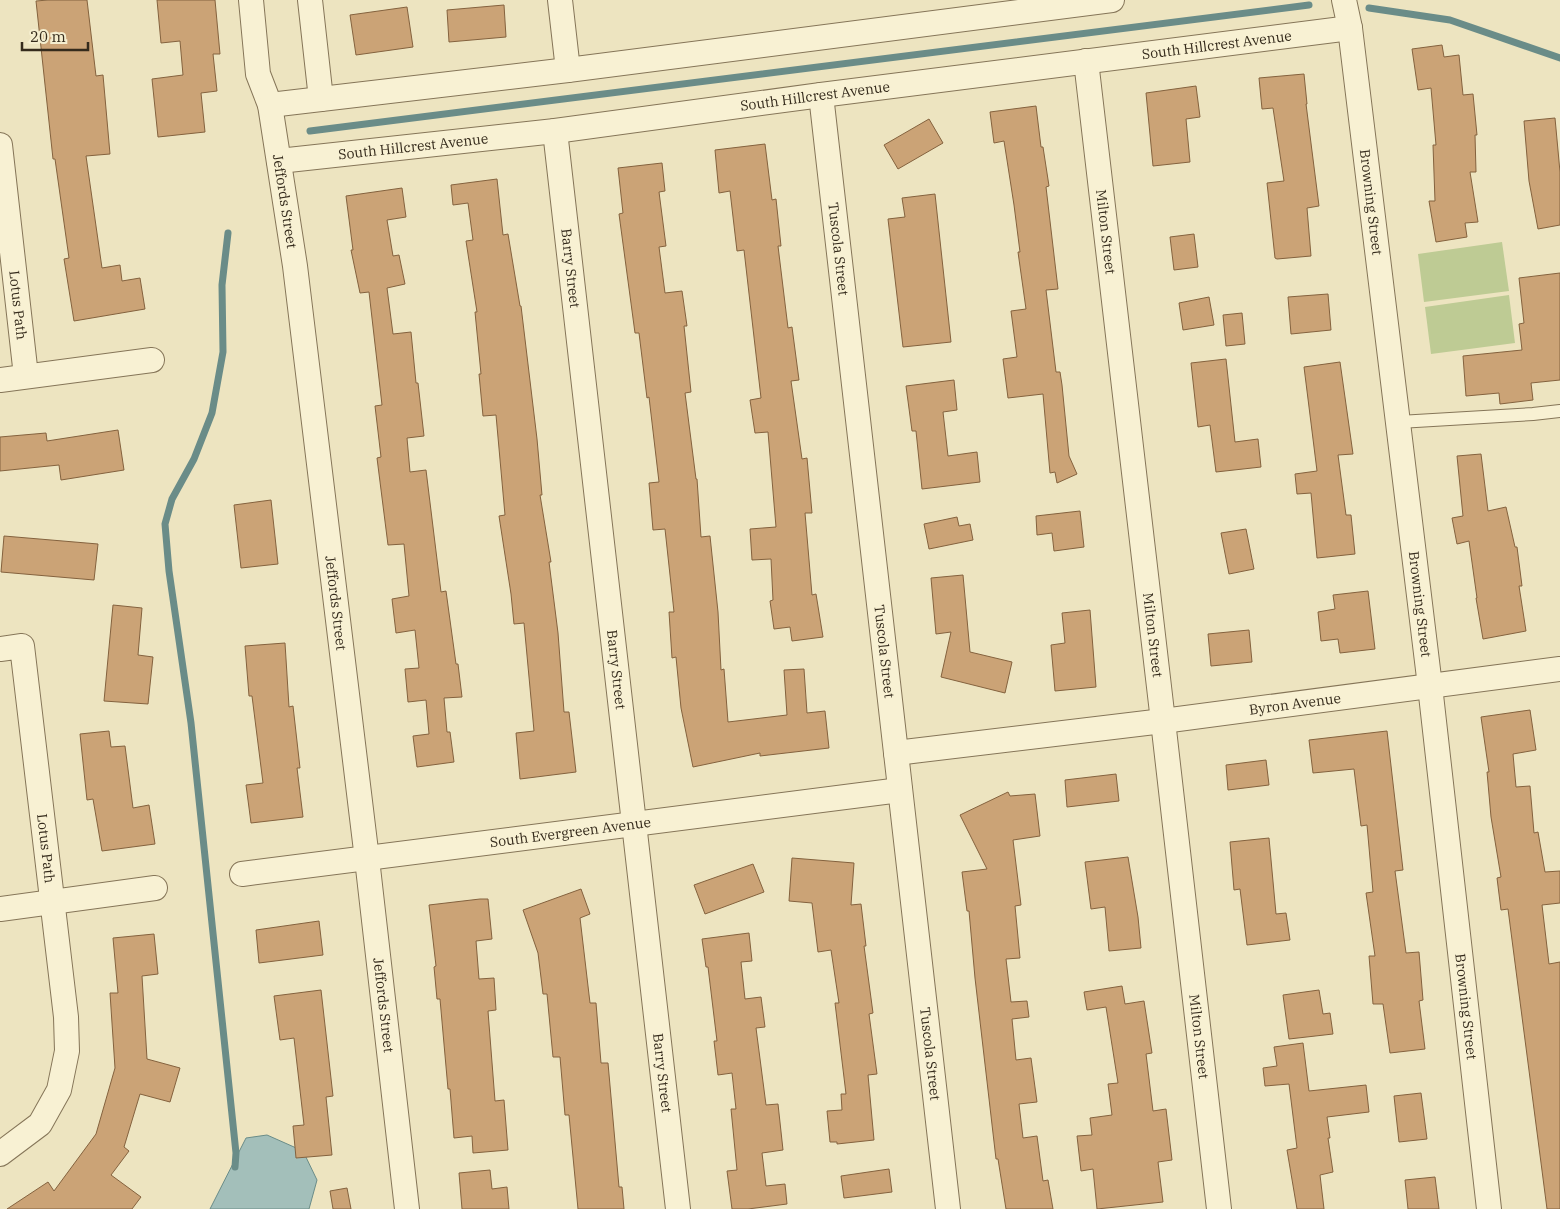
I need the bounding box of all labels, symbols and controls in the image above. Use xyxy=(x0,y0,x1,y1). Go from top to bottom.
scale bar xyxy=(22,20,89,52)
street label: South Hillcrest Avenue xyxy=(1141,26,1293,63)
text: 20 m xyxy=(30,27,66,46)
street label: South Hillcrest Avenue xyxy=(739,77,891,115)
street label: South Hillcrest Avenue xyxy=(337,129,489,164)
street label: Browning Street xyxy=(1356,148,1387,256)
street label: Jeffords Street xyxy=(269,153,301,250)
street label: Milton Street xyxy=(1092,188,1120,275)
street label: Tuscola Street xyxy=(824,201,853,297)
street label: Barry Street xyxy=(557,227,584,309)
street label: Lotus Path xyxy=(5,269,31,341)
street label: Browning Street xyxy=(1405,550,1435,658)
street label: Jeffords Street xyxy=(321,555,351,652)
street label: Milton Street xyxy=(1139,592,1167,679)
street label: Tuscola Street xyxy=(870,604,899,699)
street label: Barry Street xyxy=(603,629,630,710)
street label: Byron Avenue xyxy=(1248,689,1342,719)
street label: Lotus Path xyxy=(33,813,59,884)
street label: South Evergreen Avenue xyxy=(489,813,652,851)
street label: Browning Street xyxy=(1451,952,1481,1061)
street label: Jeffords Street xyxy=(369,957,398,1054)
street label: Milton Street xyxy=(1185,993,1213,1080)
street label: Tuscola Street xyxy=(916,1006,945,1101)
street label: Barry Street xyxy=(649,1032,676,1114)

